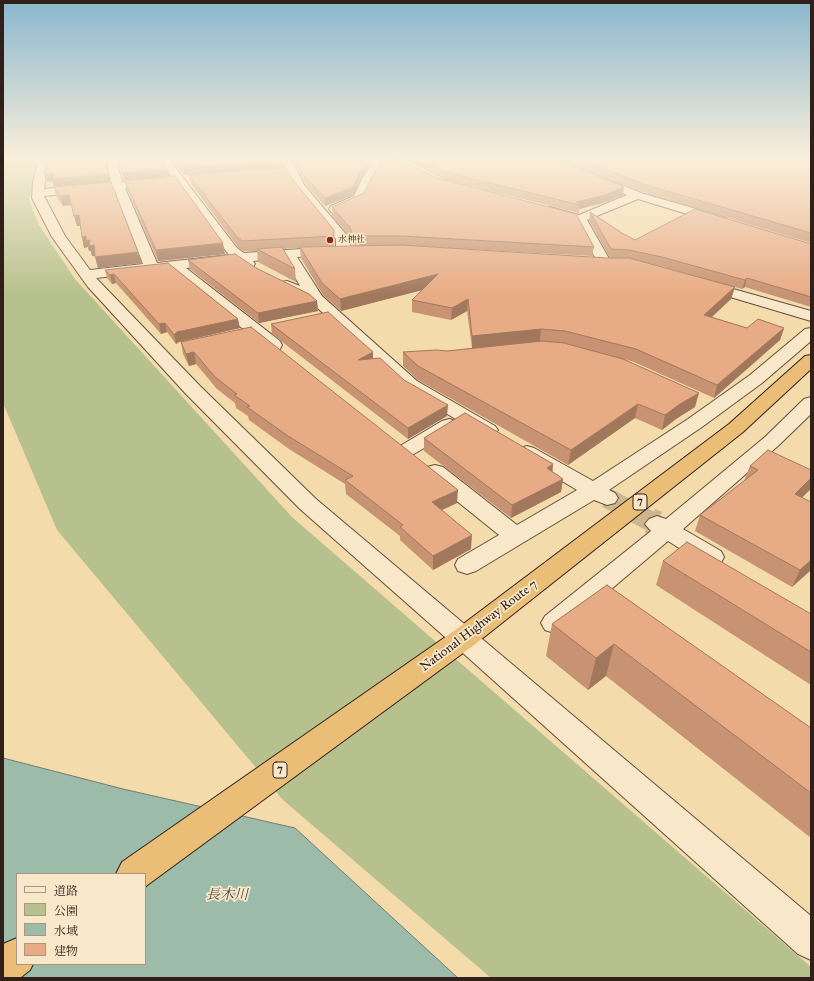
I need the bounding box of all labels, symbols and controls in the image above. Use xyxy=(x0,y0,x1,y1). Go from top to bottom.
marker: 水神社 xyxy=(325,235,335,245)
place label: 水神社 xyxy=(338,235,365,245)
road number: 7 xyxy=(633,494,647,510)
street label: National Highway Route 7 xyxy=(417,577,541,675)
road number: 7 xyxy=(273,762,287,778)
legend xyxy=(16,873,146,965)
text: 道路 xyxy=(54,884,78,898)
water label: 長木川 xyxy=(206,888,248,904)
text: 公園 xyxy=(54,904,78,918)
text: 水域 xyxy=(54,924,78,938)
text: 建物 xyxy=(54,944,78,958)

